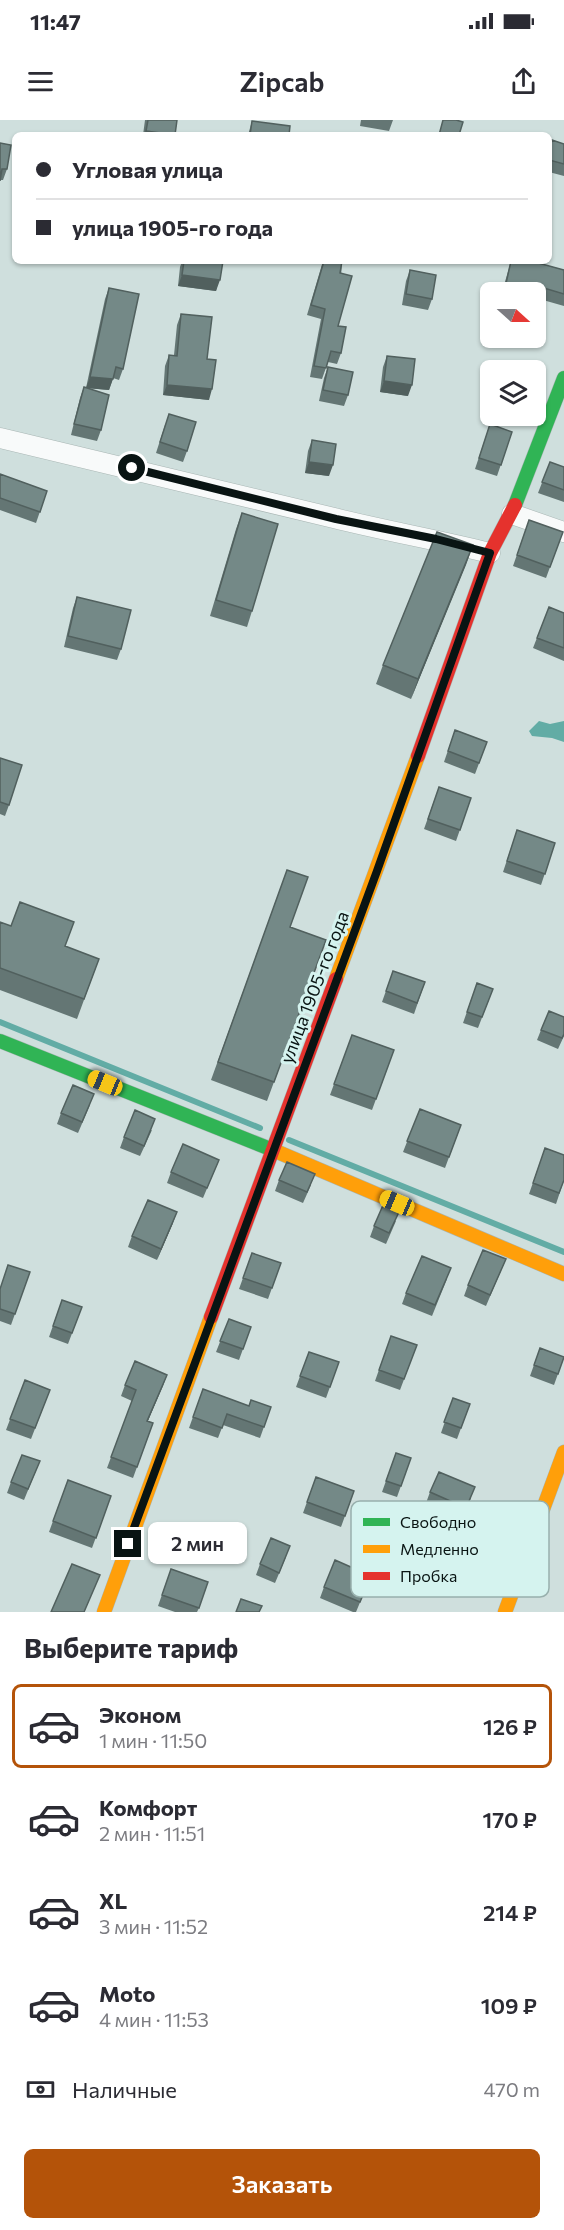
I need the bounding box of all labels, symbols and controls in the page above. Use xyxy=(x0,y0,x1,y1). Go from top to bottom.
text: 11:47 xyxy=(30,8,81,35)
icon: menu xyxy=(24,65,57,98)
text: Zipcab xyxy=(239,65,325,98)
icon: share xyxy=(507,65,540,98)
text: Угловая улица xyxy=(72,156,223,183)
text: улица 1905-го года xyxy=(72,214,273,241)
north arrow xyxy=(480,282,546,348)
map controls xyxy=(480,282,546,426)
button: layers xyxy=(480,360,546,426)
route start xyxy=(118,454,145,481)
street label: улица 1905-го года xyxy=(275,908,353,1066)
car xyxy=(85,1068,125,1098)
car xyxy=(377,1188,417,1218)
legend xyxy=(351,1501,549,1597)
text: Свободно xyxy=(400,1512,476,1531)
callout: 2 мин xyxy=(149,1523,248,1565)
route end xyxy=(114,1530,141,1557)
text: 2 мин xyxy=(171,1531,224,1555)
text: Медленно xyxy=(400,1539,479,1558)
text: Пробка xyxy=(400,1566,457,1585)
text: Выберите тариф xyxy=(24,1631,238,1664)
icon: car xyxy=(27,1699,81,1753)
text: Эконом xyxy=(99,1701,181,1728)
text: 126 ₽ xyxy=(483,1713,537,1740)
text: 1 мин · 11:50 xyxy=(99,1728,207,1752)
icon: car xyxy=(27,1792,81,1846)
text: Комфорт xyxy=(99,1794,197,1821)
text: 170 ₽ xyxy=(482,1806,537,1833)
text: 2 мин · 11:51 xyxy=(99,1821,205,1845)
icon: car xyxy=(27,1885,81,1939)
text: XL xyxy=(99,1887,127,1914)
text: 214 ₽ xyxy=(483,1899,537,1926)
text: 3 мин · 11:52 xyxy=(99,1914,208,1938)
icon: car xyxy=(27,1978,81,2032)
text: Moto xyxy=(99,1980,155,2007)
text: 109 ₽ xyxy=(481,1992,537,2019)
text: 4 мин · 11:53 xyxy=(99,2007,209,2031)
icon: cash xyxy=(24,2073,57,2106)
text: Наличные xyxy=(72,2076,177,2103)
text: 470 m xyxy=(484,2077,540,2101)
button: Заказать xyxy=(24,2149,540,2218)

